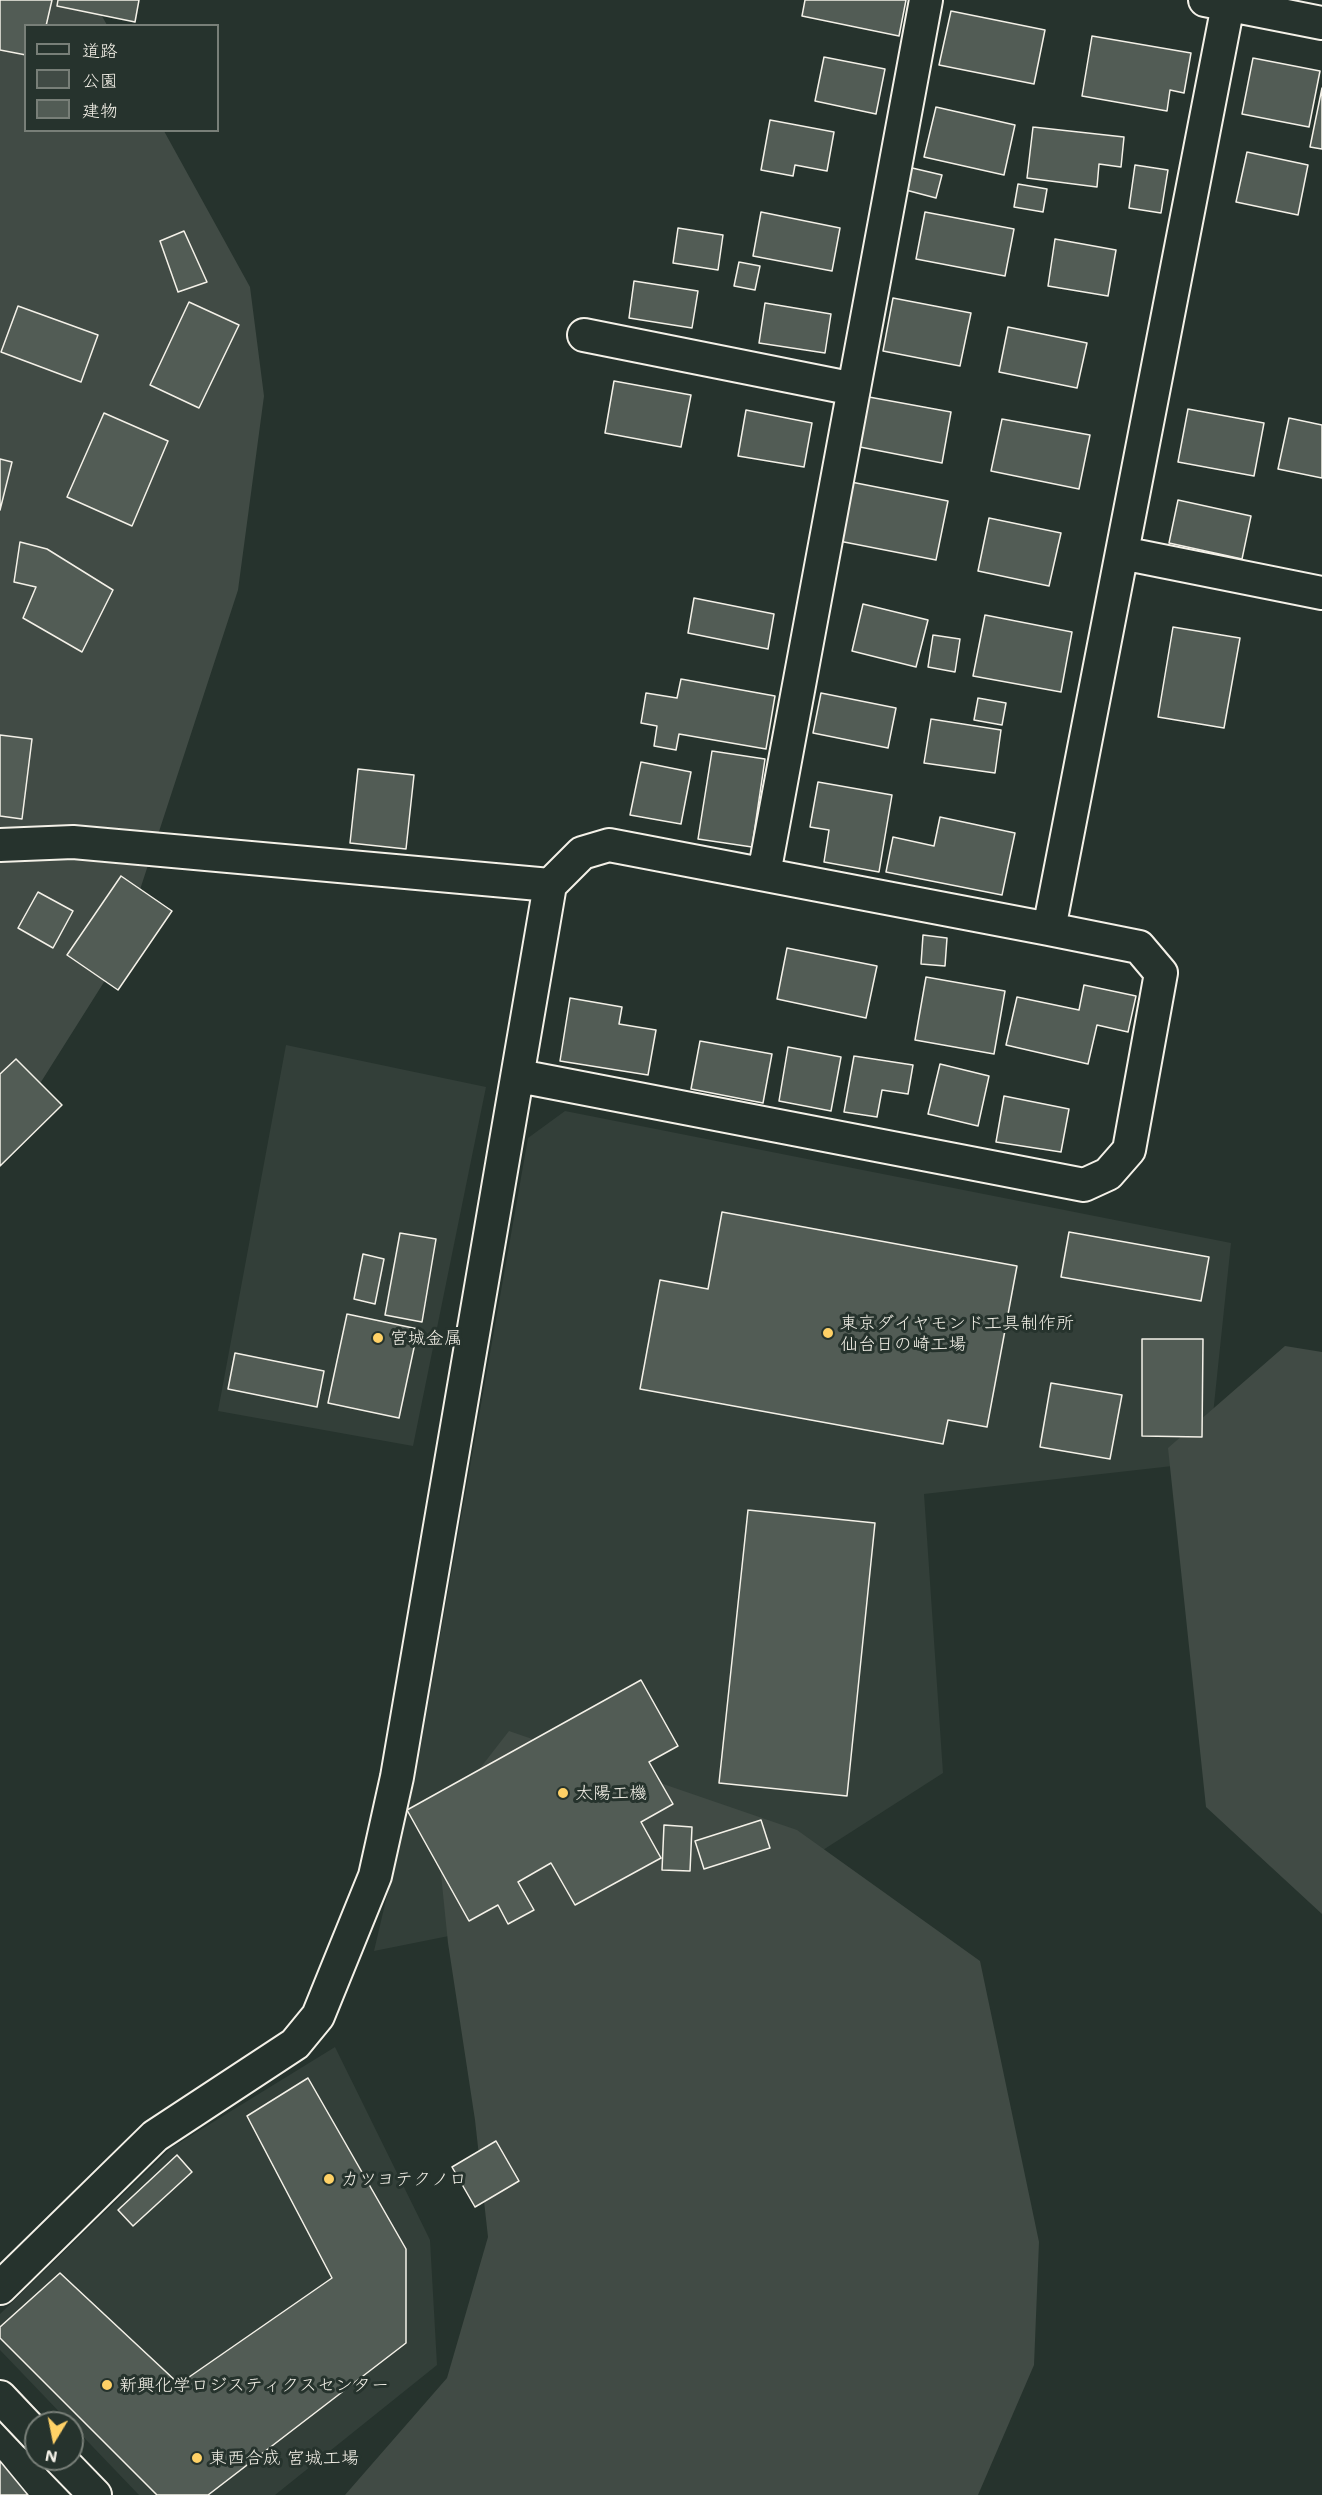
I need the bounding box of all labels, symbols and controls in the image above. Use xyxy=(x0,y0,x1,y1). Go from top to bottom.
legend xyxy=(24,24,219,132)
text: 道路 xyxy=(82,38,118,62)
text: 公園 xyxy=(82,68,118,92)
text: 建物 xyxy=(82,98,118,122)
place label: 東京ダイヤモンド工具制作所 仙台日の崎工場 xyxy=(840,1312,1074,1354)
marker: 東京ダイヤモンド工具制作所 仙台日の崎工場 xyxy=(821,1326,835,1340)
place label: 宮城金属 xyxy=(390,1327,462,1349)
marker: 宮城金属 xyxy=(371,1331,385,1345)
place label: 太陽工機 xyxy=(575,1782,647,1804)
marker: 太陽工機 xyxy=(556,1786,570,1800)
place label: カツヨテクノロ xyxy=(341,2168,467,2190)
marker: カツヨテクノロ xyxy=(322,2172,336,2186)
place label: 新興化学ロジスティクスセンター xyxy=(119,2374,389,2396)
marker: 新興化学ロジスティクスセンター xyxy=(100,2378,114,2392)
north arrow xyxy=(24,2411,84,2471)
text: N xyxy=(43,2446,59,2469)
place label: 東西合成 宮城工場 xyxy=(209,2447,359,2469)
marker: 東西合成 宮城工場 xyxy=(190,2451,204,2465)

